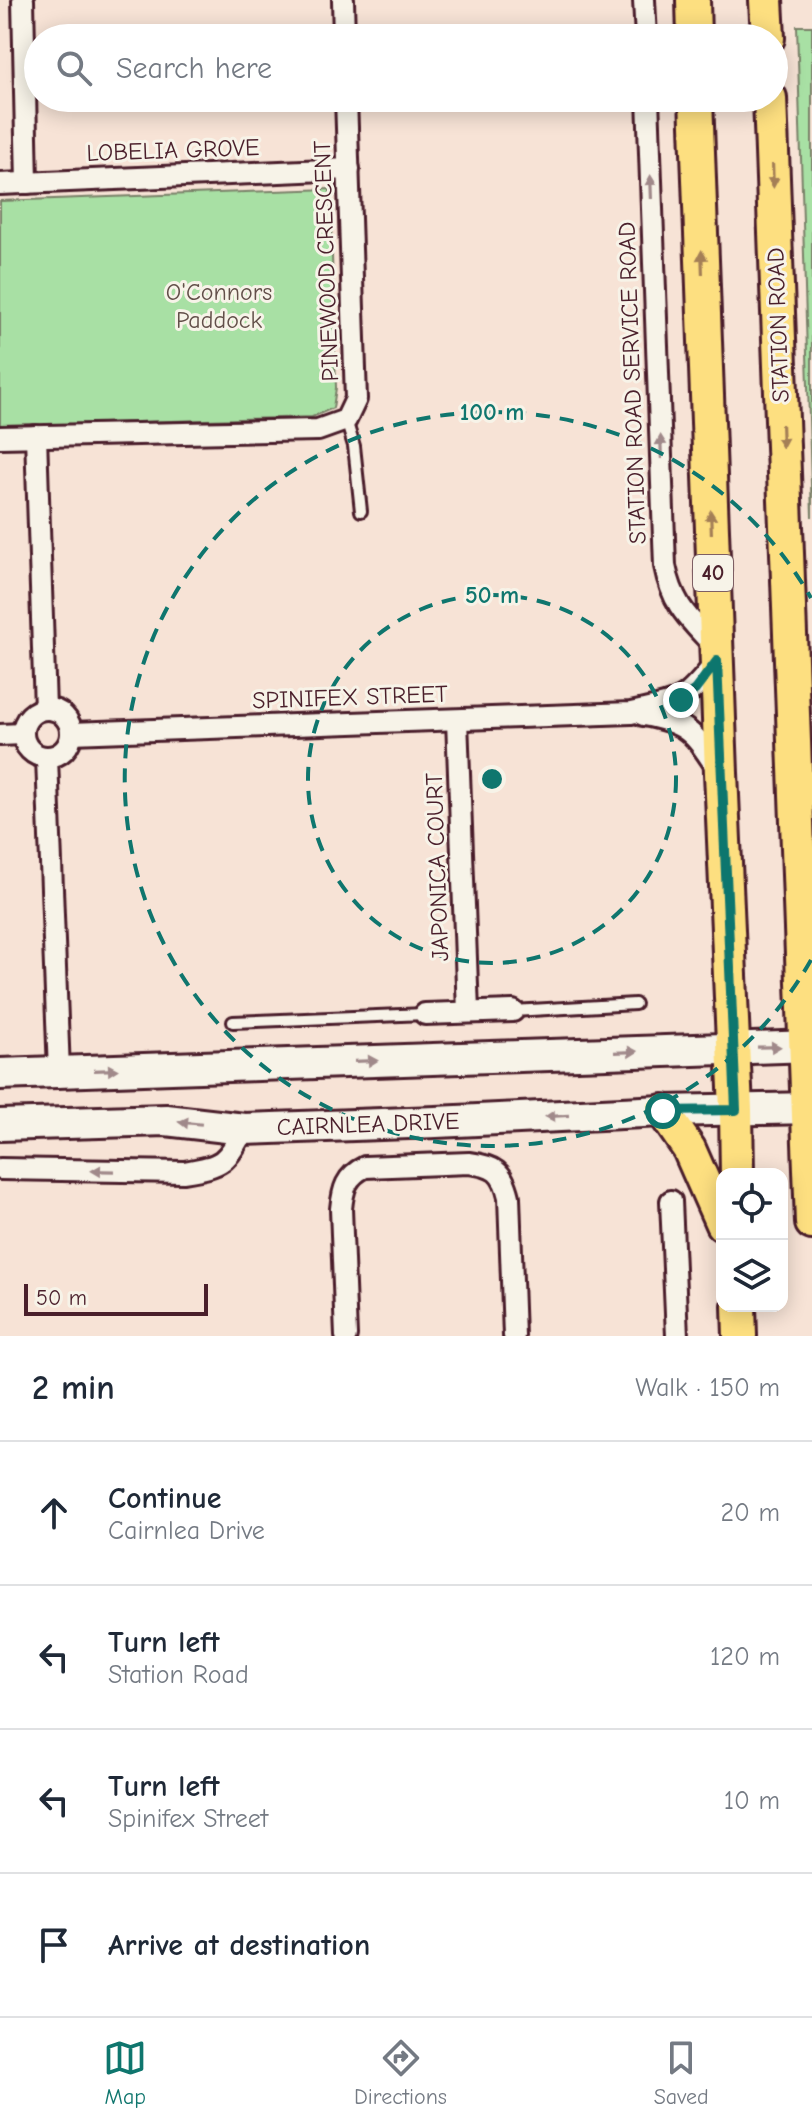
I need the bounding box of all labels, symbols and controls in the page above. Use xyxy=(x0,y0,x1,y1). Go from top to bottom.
search box xyxy=(24,24,788,112)
icon: search xyxy=(52,46,96,90)
text: Search here xyxy=(116,51,272,86)
street label: LOBELIA GROVE xyxy=(86,133,260,167)
street label: PINEWOOD CRESCENT xyxy=(308,139,344,382)
one-way arrow xyxy=(766,164,779,189)
one-way arrow xyxy=(645,174,658,199)
street label: STATION ROAD SERVICE ROAD xyxy=(612,221,652,545)
street label: STATION ROAD xyxy=(761,247,795,403)
one-way arrow xyxy=(696,249,709,274)
park label: O'Connors Paddock xyxy=(166,278,272,334)
text: 100 m xyxy=(460,398,524,426)
one-way arrow xyxy=(775,424,788,449)
one-way arrow xyxy=(654,434,667,459)
one-way arrow xyxy=(705,509,718,534)
road number: 40 xyxy=(693,555,733,591)
text: 50 m xyxy=(465,581,519,609)
street label: SPINIFEX STREET xyxy=(252,680,449,714)
route end xyxy=(663,682,699,718)
centre of rings xyxy=(478,765,506,793)
street label: JAPONICA COURT xyxy=(420,772,454,962)
one-way arrow xyxy=(757,1041,782,1053)
one-way arrow xyxy=(614,1045,639,1058)
one-way arrow xyxy=(354,1054,379,1067)
one-way arrow xyxy=(94,1064,119,1077)
route start xyxy=(645,1093,681,1129)
street label: CAIRNLEA DRIVE xyxy=(276,1107,460,1141)
one-way arrow xyxy=(544,1110,569,1123)
one-way arrow xyxy=(178,1116,203,1129)
one-way arrow xyxy=(90,1165,115,1177)
map controls xyxy=(716,1168,788,1312)
button: locate xyxy=(716,1168,788,1240)
button: layers xyxy=(716,1240,788,1312)
scale bar xyxy=(24,1280,208,1316)
text: 50 m xyxy=(36,1285,87,1311)
text: 2 min xyxy=(32,1368,115,1408)
text: Walk · 150 m xyxy=(635,1373,780,1403)
text: Continue xyxy=(108,1481,222,1516)
icon: ahead xyxy=(32,1491,76,1535)
text: 20 m xyxy=(720,1498,780,1528)
text: Cairnlea Drive xyxy=(108,1516,265,1546)
text: Turn left xyxy=(108,1625,220,1660)
icon: left xyxy=(32,1635,76,1679)
text: 120 m xyxy=(710,1642,780,1672)
text: Station Road xyxy=(108,1660,249,1690)
text: Turn left xyxy=(108,1769,220,1804)
icon: left xyxy=(32,1779,76,1823)
text: 10 m xyxy=(724,1786,780,1816)
text: Spinifex Street xyxy=(108,1804,268,1834)
icon: arrive xyxy=(32,1923,76,1967)
text: Arrive at destination xyxy=(108,1928,370,1963)
tab: Map xyxy=(103,2036,147,2110)
tab: Directions xyxy=(354,2036,447,2110)
tab: Saved xyxy=(654,2036,709,2110)

